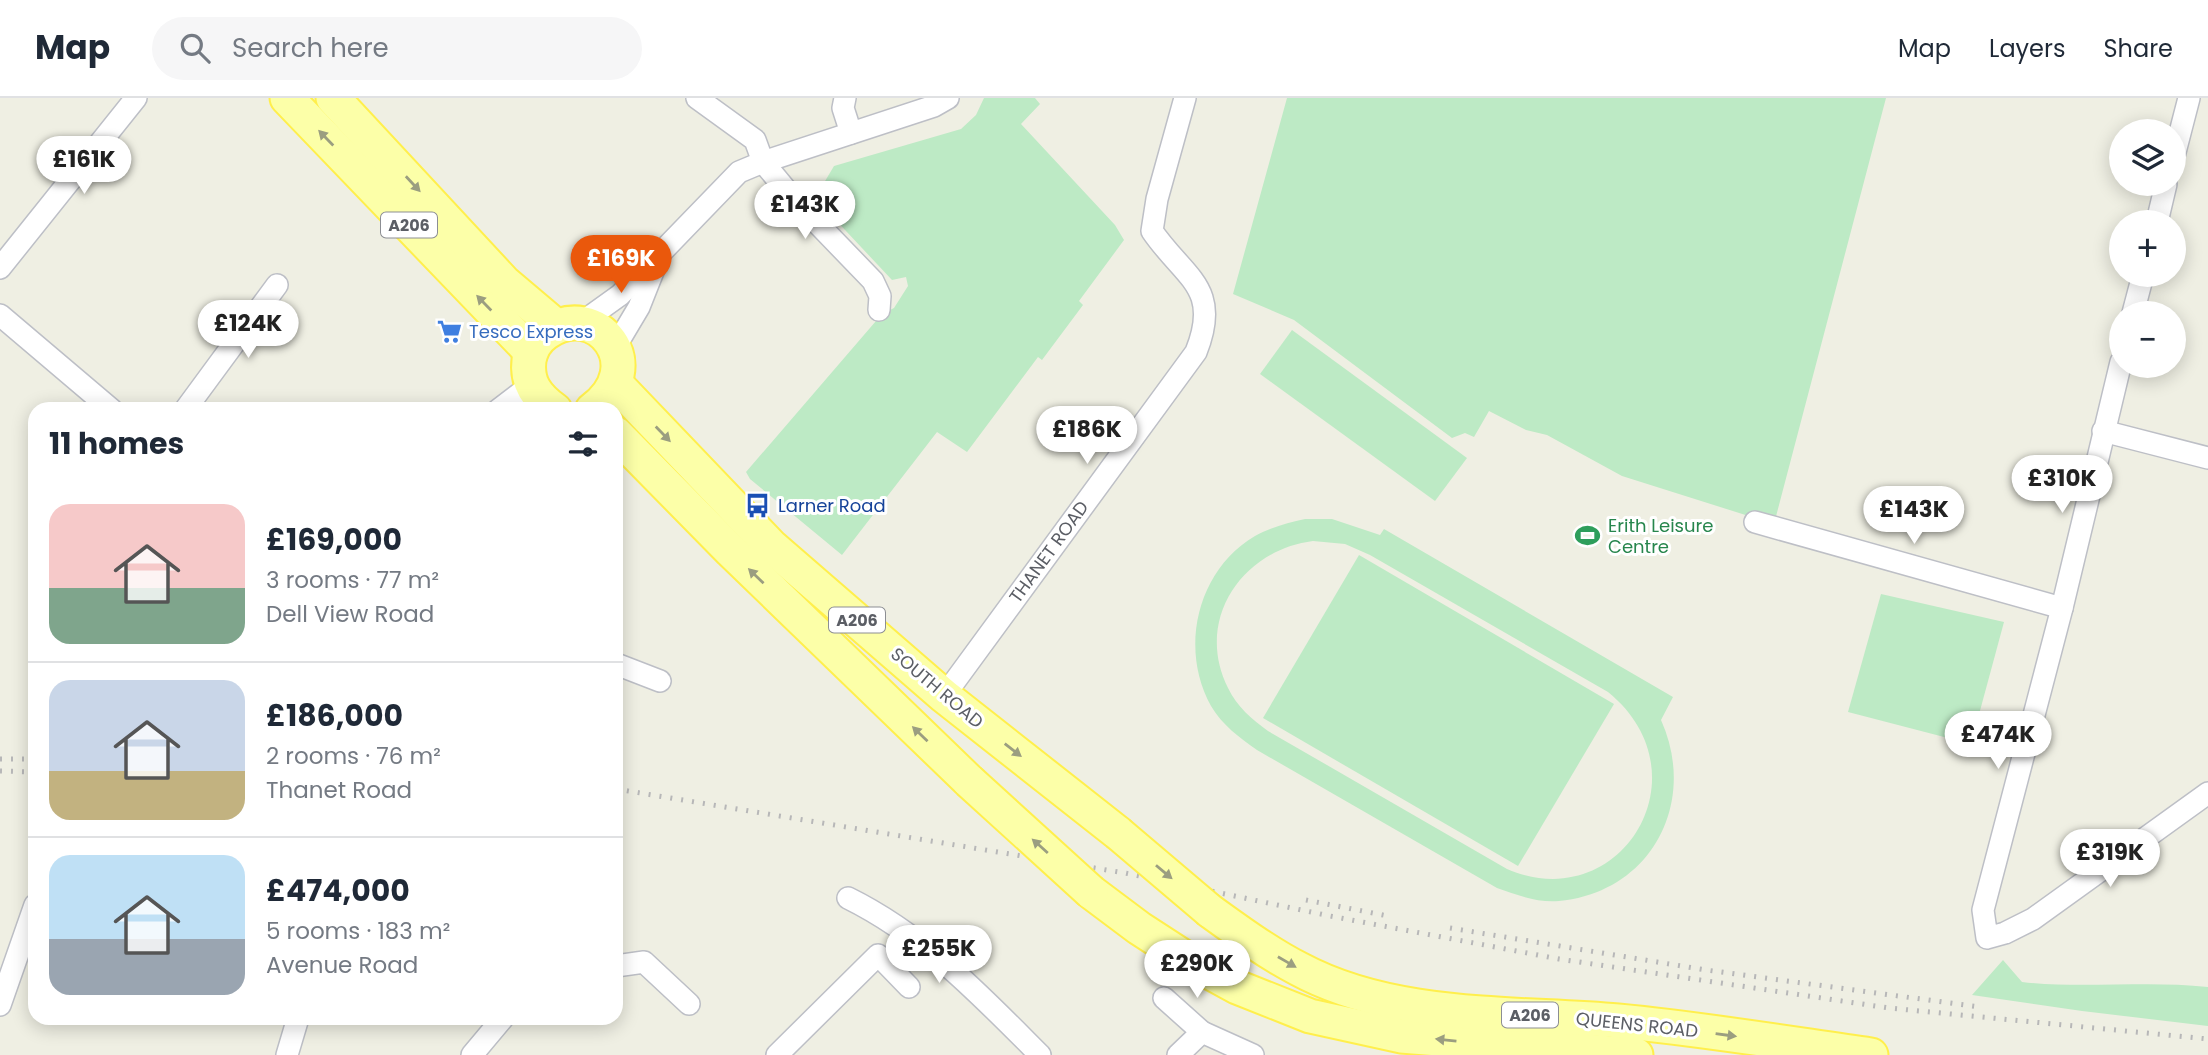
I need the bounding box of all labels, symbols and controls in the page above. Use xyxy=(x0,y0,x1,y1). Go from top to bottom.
search box xyxy=(152,17,642,80)
text: Map xyxy=(35,24,110,71)
icon: search xyxy=(176,29,214,67)
text: Search here xyxy=(232,30,389,66)
text: Map xyxy=(1898,32,1951,65)
text: Layers xyxy=(1989,32,2065,65)
text: Share xyxy=(2103,32,2173,65)
map controls xyxy=(2109,119,2186,378)
button: layers xyxy=(2109,119,2186,196)
one-way arrow xyxy=(318,130,335,147)
pin: £161K xyxy=(35,136,133,196)
text: £161K xyxy=(52,143,116,175)
one-way arrow xyxy=(405,175,421,193)
pin: £143K xyxy=(756,181,854,241)
text: £143K xyxy=(770,188,840,220)
button: + xyxy=(2109,210,2186,287)
road number: A206 xyxy=(381,212,437,238)
pin: £169K xyxy=(572,236,670,295)
text: £169K xyxy=(587,242,655,274)
one-way arrow xyxy=(475,294,492,311)
pin: £124K xyxy=(199,300,297,360)
button: − xyxy=(2109,301,2186,378)
text: £124K xyxy=(214,307,282,339)
supermarket icon: Tesco Express xyxy=(435,318,463,346)
place label: Tesco Express xyxy=(469,319,593,344)
pin: £186K xyxy=(1038,406,1136,466)
text: £186K xyxy=(1052,413,1122,445)
text: 11 homes xyxy=(49,422,184,465)
icon: filters xyxy=(564,425,602,463)
one-way arrow xyxy=(654,425,671,441)
pin: £310K xyxy=(2013,456,2111,515)
text: £310K xyxy=(2028,462,2096,494)
pin: £143K xyxy=(1865,486,1963,546)
bus stop icon: Larner Road xyxy=(744,492,772,520)
place label: Larner Road xyxy=(778,493,886,518)
text: £143K xyxy=(1879,493,1949,525)
street label: THANET ROAD xyxy=(1003,496,1094,608)
place label: Erith Leisure Centre xyxy=(1608,513,1713,559)
text: £169,000 xyxy=(266,518,402,561)
sports icon: Erith Leisure Centre xyxy=(1574,522,1602,550)
icon: home xyxy=(105,532,189,616)
text: 3 rooms · 77 m² xyxy=(266,564,439,596)
one-way arrow xyxy=(748,568,765,584)
text: Dell View Road xyxy=(266,598,434,630)
road number: A206 xyxy=(829,607,885,632)
street label: SOUTH ROAD xyxy=(886,641,989,734)
text: £186,000 xyxy=(266,694,403,737)
icon: home xyxy=(105,708,189,792)
pin: £474K xyxy=(1949,712,2047,771)
text: £474K xyxy=(1961,718,2035,750)
one-way arrow xyxy=(911,725,928,742)
text: 2 rooms · 76 m² xyxy=(266,740,441,772)
one-way arrow xyxy=(1004,743,1022,757)
text: Thanet Road xyxy=(266,774,412,806)
pin: £319K xyxy=(2061,830,2159,889)
text: £319K xyxy=(2076,836,2144,868)
one-way arrow xyxy=(1031,838,1049,854)
one-way arrow xyxy=(1155,864,1173,880)
text: £474,000 xyxy=(266,869,410,912)
icon: home xyxy=(105,883,189,967)
text: 5 rooms · 183 m² xyxy=(266,915,450,947)
pin: £255K xyxy=(890,926,988,985)
text: £255K xyxy=(902,932,976,964)
pin: £290K xyxy=(1148,940,1246,1000)
text: £290K xyxy=(1160,947,1234,979)
text: Avenue Road xyxy=(266,949,418,981)
one-way arrow xyxy=(1278,956,1297,969)
road number: A206 xyxy=(1502,1002,1558,1028)
street label: QUEENS ROAD xyxy=(1575,1006,1699,1043)
one-way arrow xyxy=(1715,1030,1737,1041)
one-way arrow xyxy=(1435,1035,1457,1046)

